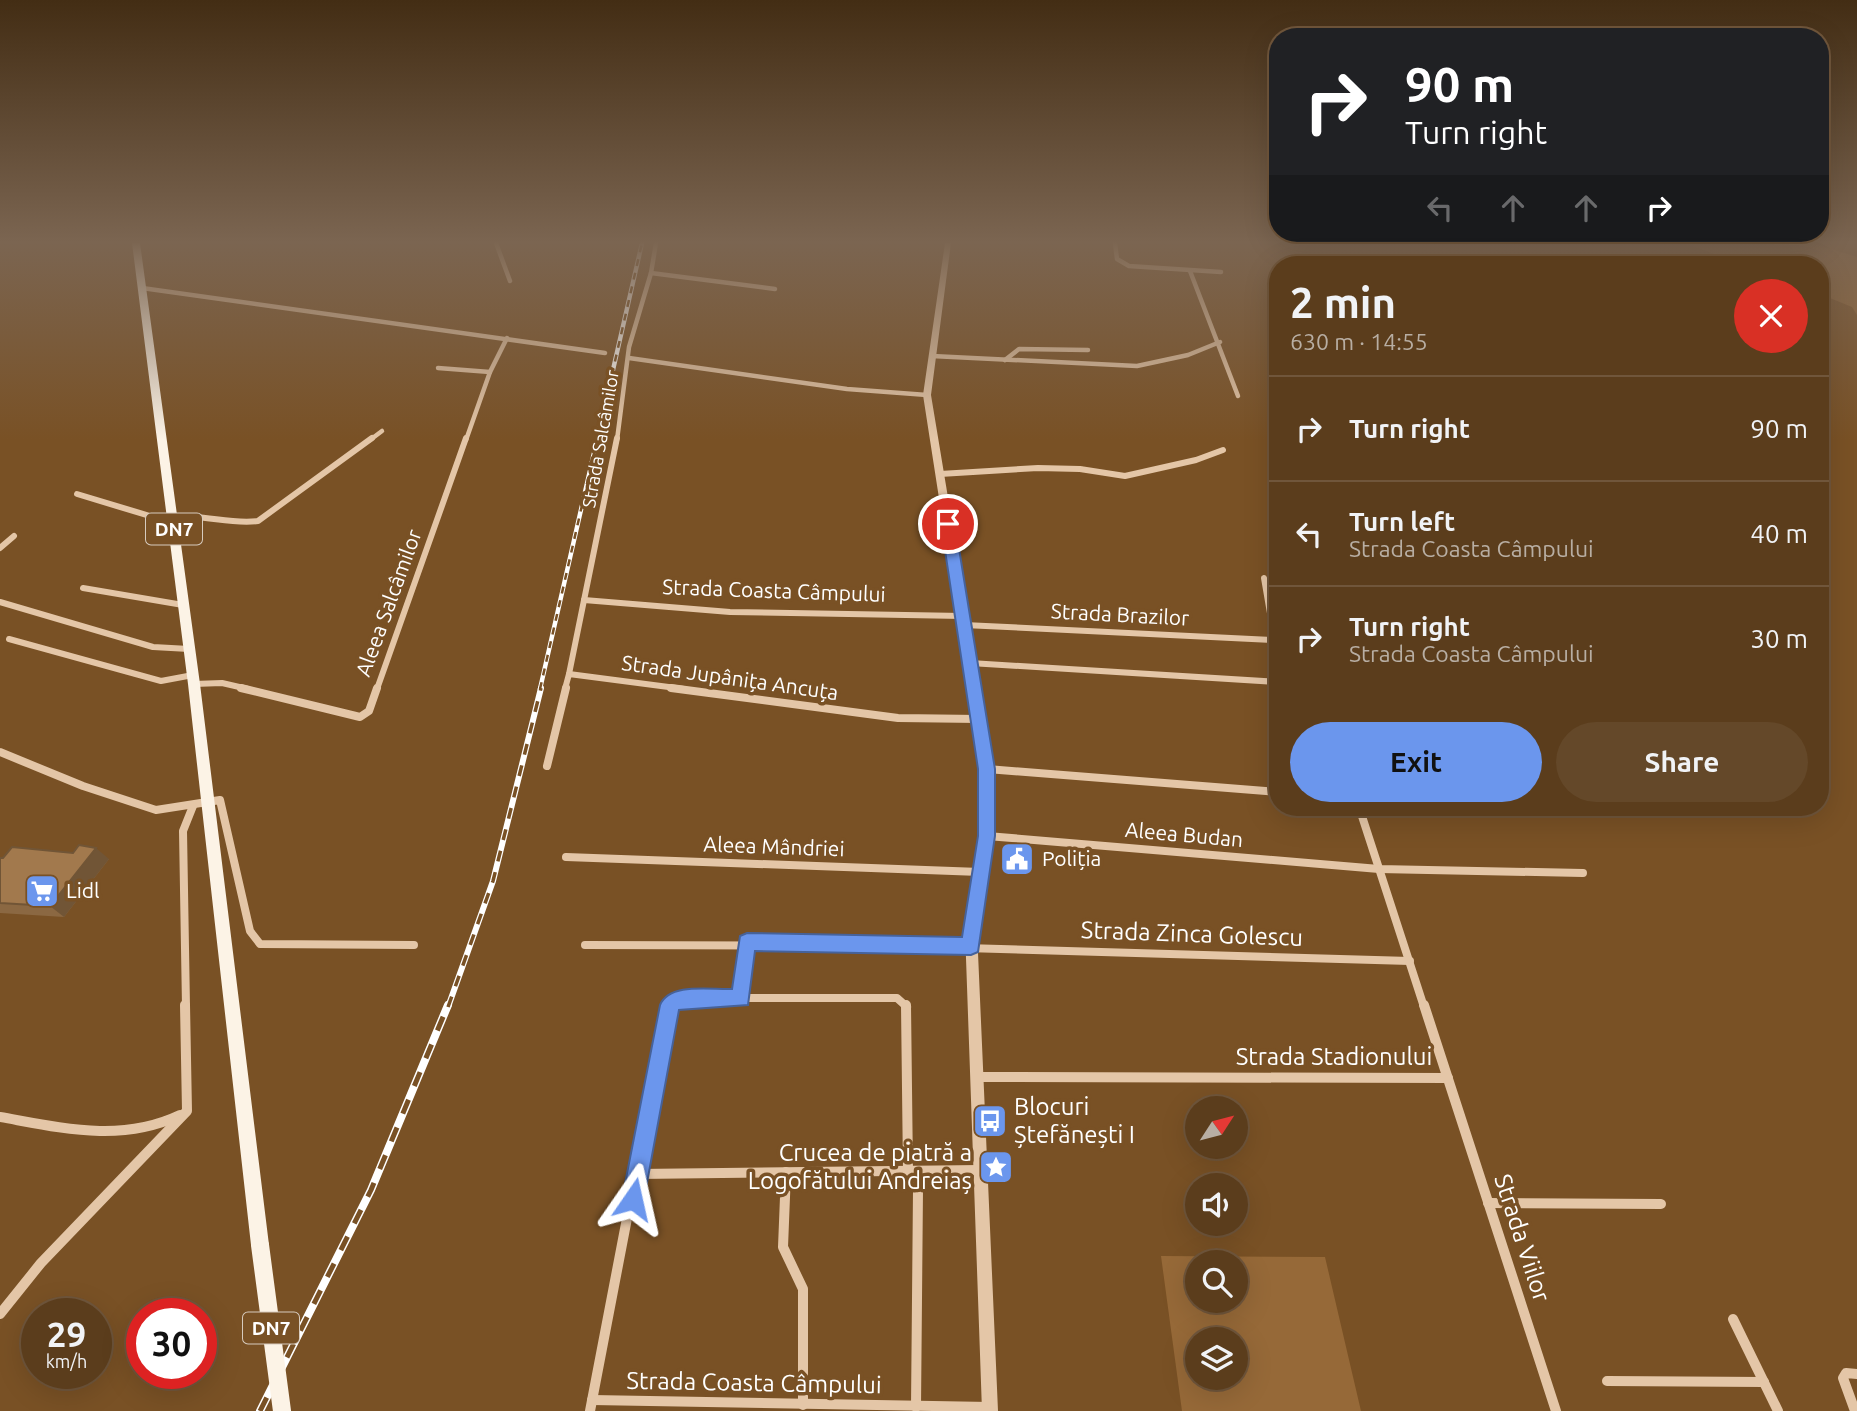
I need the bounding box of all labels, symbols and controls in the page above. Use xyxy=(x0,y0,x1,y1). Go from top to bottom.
icon: right xyxy=(1290,56,1381,147)
text: 90 m xyxy=(1405,56,1514,111)
text: Turn right xyxy=(1405,114,1547,150)
icon: left xyxy=(1421,189,1459,227)
icon: ahead xyxy=(1494,189,1532,227)
icon: ahead xyxy=(1567,189,1605,227)
icon: right xyxy=(1640,189,1678,227)
text: 2 min xyxy=(1290,279,1396,326)
button: close xyxy=(1734,279,1808,353)
text: 630 m · 14:55 xyxy=(1290,329,1428,354)
street label: Strada Salcâmilor xyxy=(578,368,622,509)
icon: right xyxy=(1290,410,1328,448)
text: Turn right xyxy=(1349,414,1470,443)
text: 90 m xyxy=(1750,414,1808,443)
pin xyxy=(918,494,978,554)
icon: arrive xyxy=(929,505,967,543)
text: Turn left xyxy=(1349,507,1455,536)
road number: DN7 xyxy=(146,514,202,544)
icon: left xyxy=(1290,515,1328,553)
text: 40 m xyxy=(1750,519,1808,548)
street label: Aleea Salcâmilor xyxy=(350,526,426,679)
text: Strada Coasta Câmpului xyxy=(1349,536,1594,561)
street label: Strada Coasta Câmpului xyxy=(662,574,886,606)
street label: Strada Brazilor xyxy=(1050,598,1190,630)
text: Turn right xyxy=(1349,612,1470,641)
icon: right xyxy=(1290,620,1328,658)
text: 30 m xyxy=(1750,624,1808,653)
text: Strada Coasta Câmpului xyxy=(1349,641,1594,666)
street label: Strada Jupânița Ancuța xyxy=(620,650,840,704)
button: Exit xyxy=(1290,722,1542,802)
button: Share xyxy=(1556,722,1808,802)
street label: Aleea Budan xyxy=(1124,817,1244,851)
street label: Aleea Mândriei xyxy=(703,832,845,860)
public building icon: Poliția xyxy=(998,840,1036,878)
place label: Poliția xyxy=(1042,846,1101,870)
supermarket icon: Lidl xyxy=(23,872,61,910)
place label: Lidl xyxy=(66,878,100,902)
street label: Strada Zinca Golescu xyxy=(1080,916,1304,951)
street label: Strada Stadionului xyxy=(1236,1043,1432,1070)
place label: Blocuri Ștefănești I xyxy=(1014,1093,1135,1148)
north arrow xyxy=(1185,1096,1248,1158)
map controls xyxy=(1185,1096,1248,1390)
bus stop icon: Blocuri Ștefănești I xyxy=(971,1102,1009,1140)
place label: Crucea de piatră a Logofătului Andreiaș xyxy=(748,1139,972,1194)
place icon: Crucea de piatră a Logofătului Andreiaș xyxy=(977,1148,1015,1186)
position arrow xyxy=(596,1162,670,1236)
street label: Strada Viilor xyxy=(1489,1171,1556,1305)
button: sound xyxy=(1185,1173,1248,1236)
button: search xyxy=(1185,1250,1248,1313)
speed limit sign: 30 xyxy=(126,1298,217,1389)
road number: DN7 xyxy=(243,1312,299,1344)
text: 29 xyxy=(47,1314,86,1354)
button: layers xyxy=(1185,1327,1248,1390)
text: km/h xyxy=(46,1351,87,1371)
street label: Strada Coasta Câmpului xyxy=(626,1367,882,1398)

